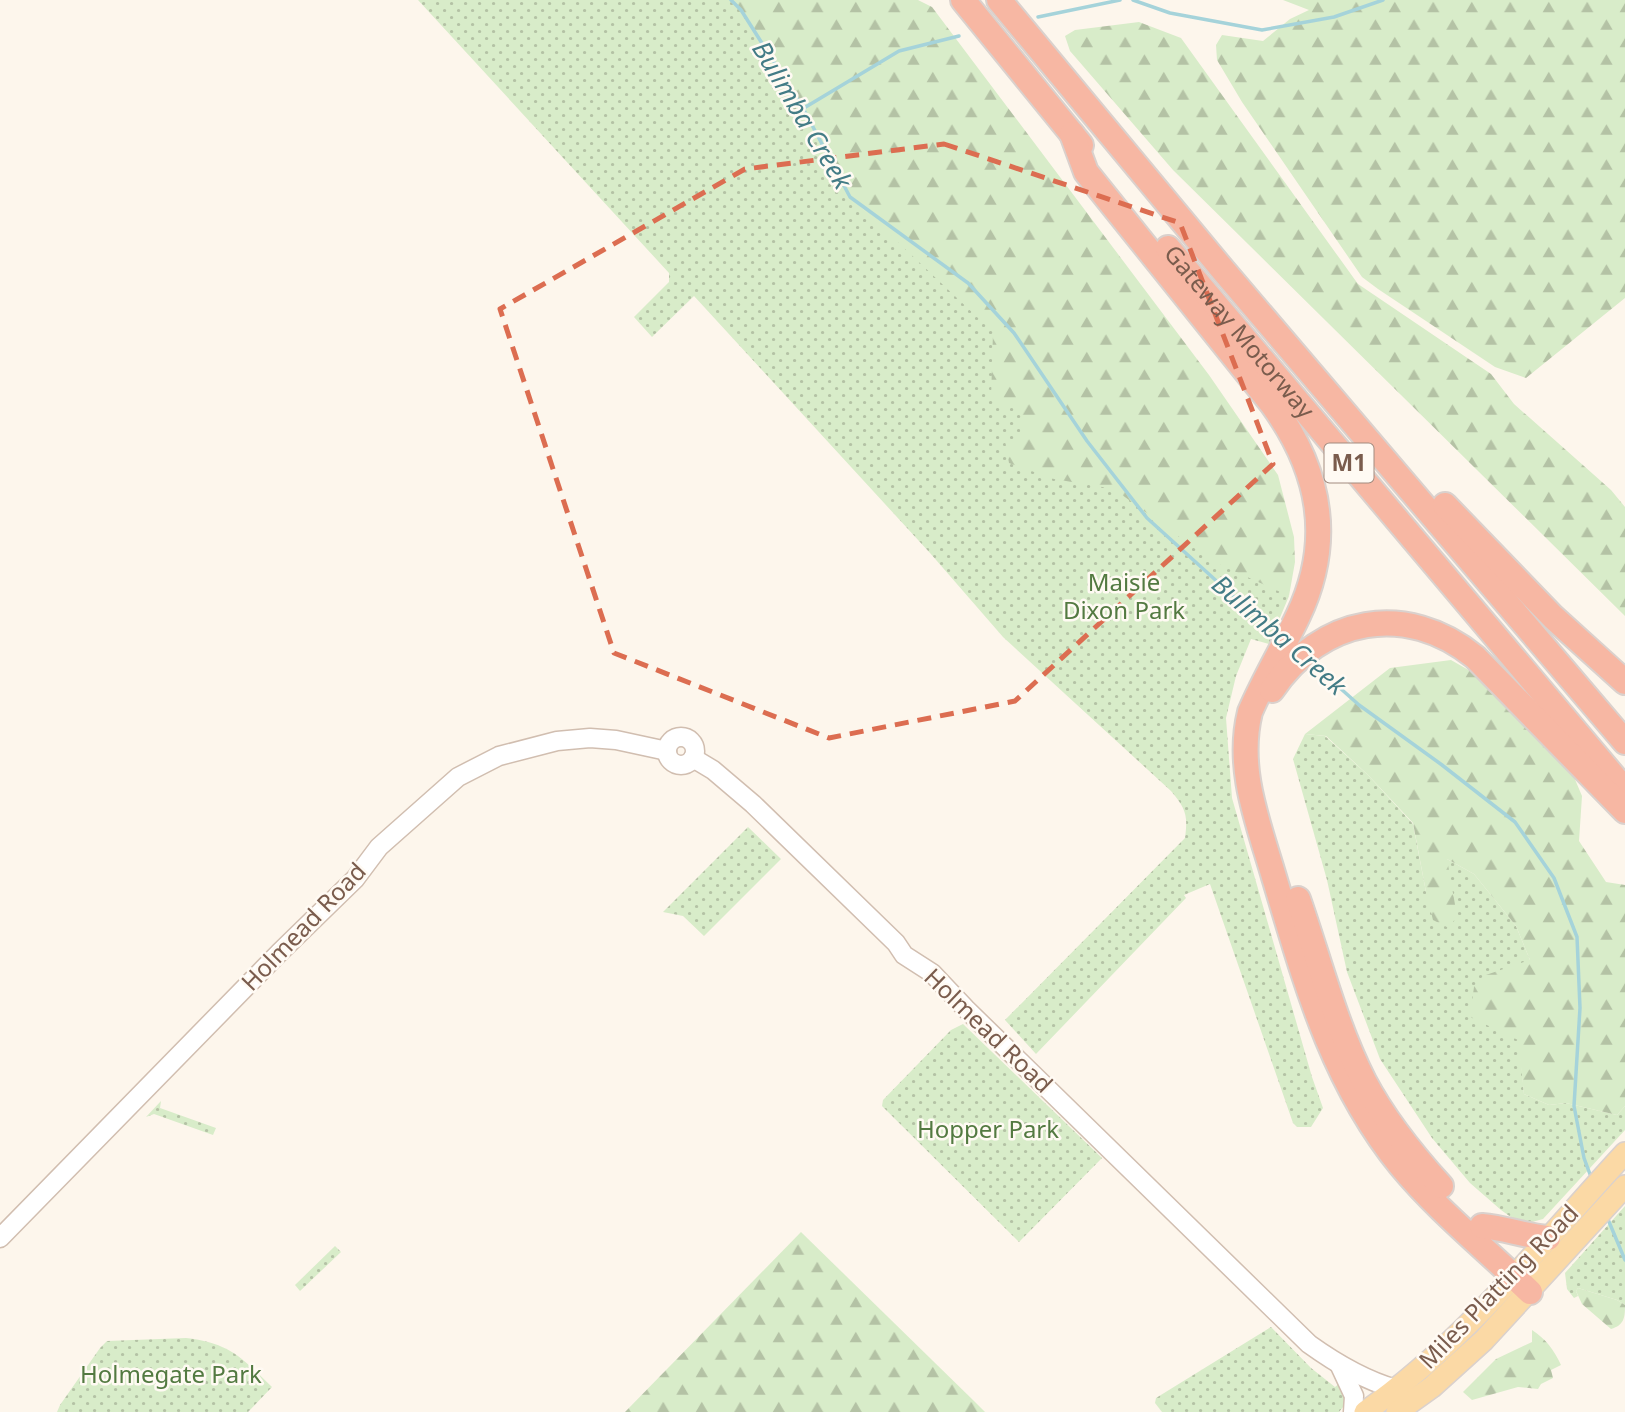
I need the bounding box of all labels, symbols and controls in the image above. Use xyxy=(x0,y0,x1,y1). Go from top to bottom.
water label: Bulimba Creek xyxy=(744,34,862,196)
street label: Gateway Motorway xyxy=(1157,237,1323,426)
road number: M1 xyxy=(1324,444,1374,482)
park label: Maisie Dixon Park xyxy=(1063,565,1185,626)
water label: Bulimba Creek xyxy=(1205,566,1355,703)
street label: Holmead Road xyxy=(233,855,373,997)
street label: Holmead Road xyxy=(918,960,1060,1100)
park label: Hopper Park xyxy=(917,1112,1059,1145)
street label: Miles Platting Road xyxy=(1411,1197,1585,1375)
park label: Holmegate Park xyxy=(80,1357,262,1390)

